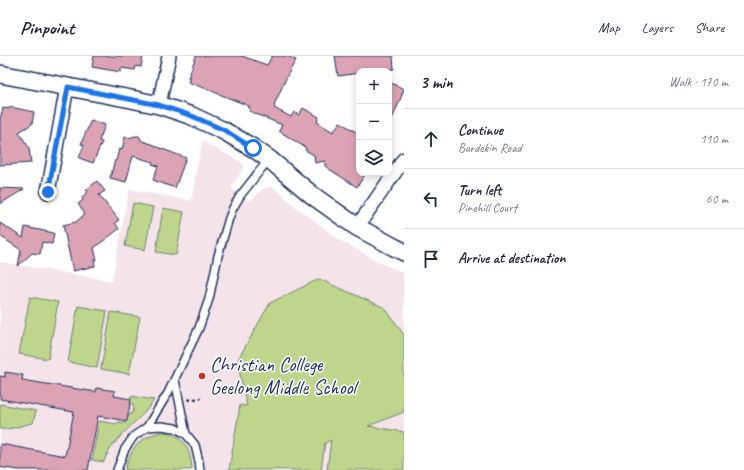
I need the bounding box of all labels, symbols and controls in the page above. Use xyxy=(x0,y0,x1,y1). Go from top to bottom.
text: Pinpoint xyxy=(20,16,74,40)
text: Map xyxy=(598,19,620,36)
text: Layers xyxy=(642,19,673,36)
text: Share xyxy=(695,19,724,36)
map controls xyxy=(356,68,392,176)
button: + xyxy=(356,68,392,104)
text: 3 min xyxy=(420,72,453,93)
text: Walk · 170 m xyxy=(669,74,728,90)
button: − xyxy=(356,104,392,140)
text: Continue xyxy=(458,121,503,140)
icon: ahead xyxy=(420,128,442,150)
text: 110 m xyxy=(700,131,728,147)
route start xyxy=(244,139,262,157)
button: layers xyxy=(356,140,392,176)
text: Burdekin Road xyxy=(458,140,522,156)
text: Turn left xyxy=(458,181,501,200)
route end xyxy=(39,183,57,201)
icon: left xyxy=(420,188,442,210)
text: 60 m xyxy=(706,191,728,207)
text: Pinehill Court xyxy=(458,200,517,216)
icon: arrive xyxy=(420,248,442,270)
text: Arrive at destination xyxy=(458,249,565,268)
place label: Christian College Geelong Middle School xyxy=(210,352,360,400)
marker: Christian College Geelong Middle School xyxy=(197,371,207,381)

